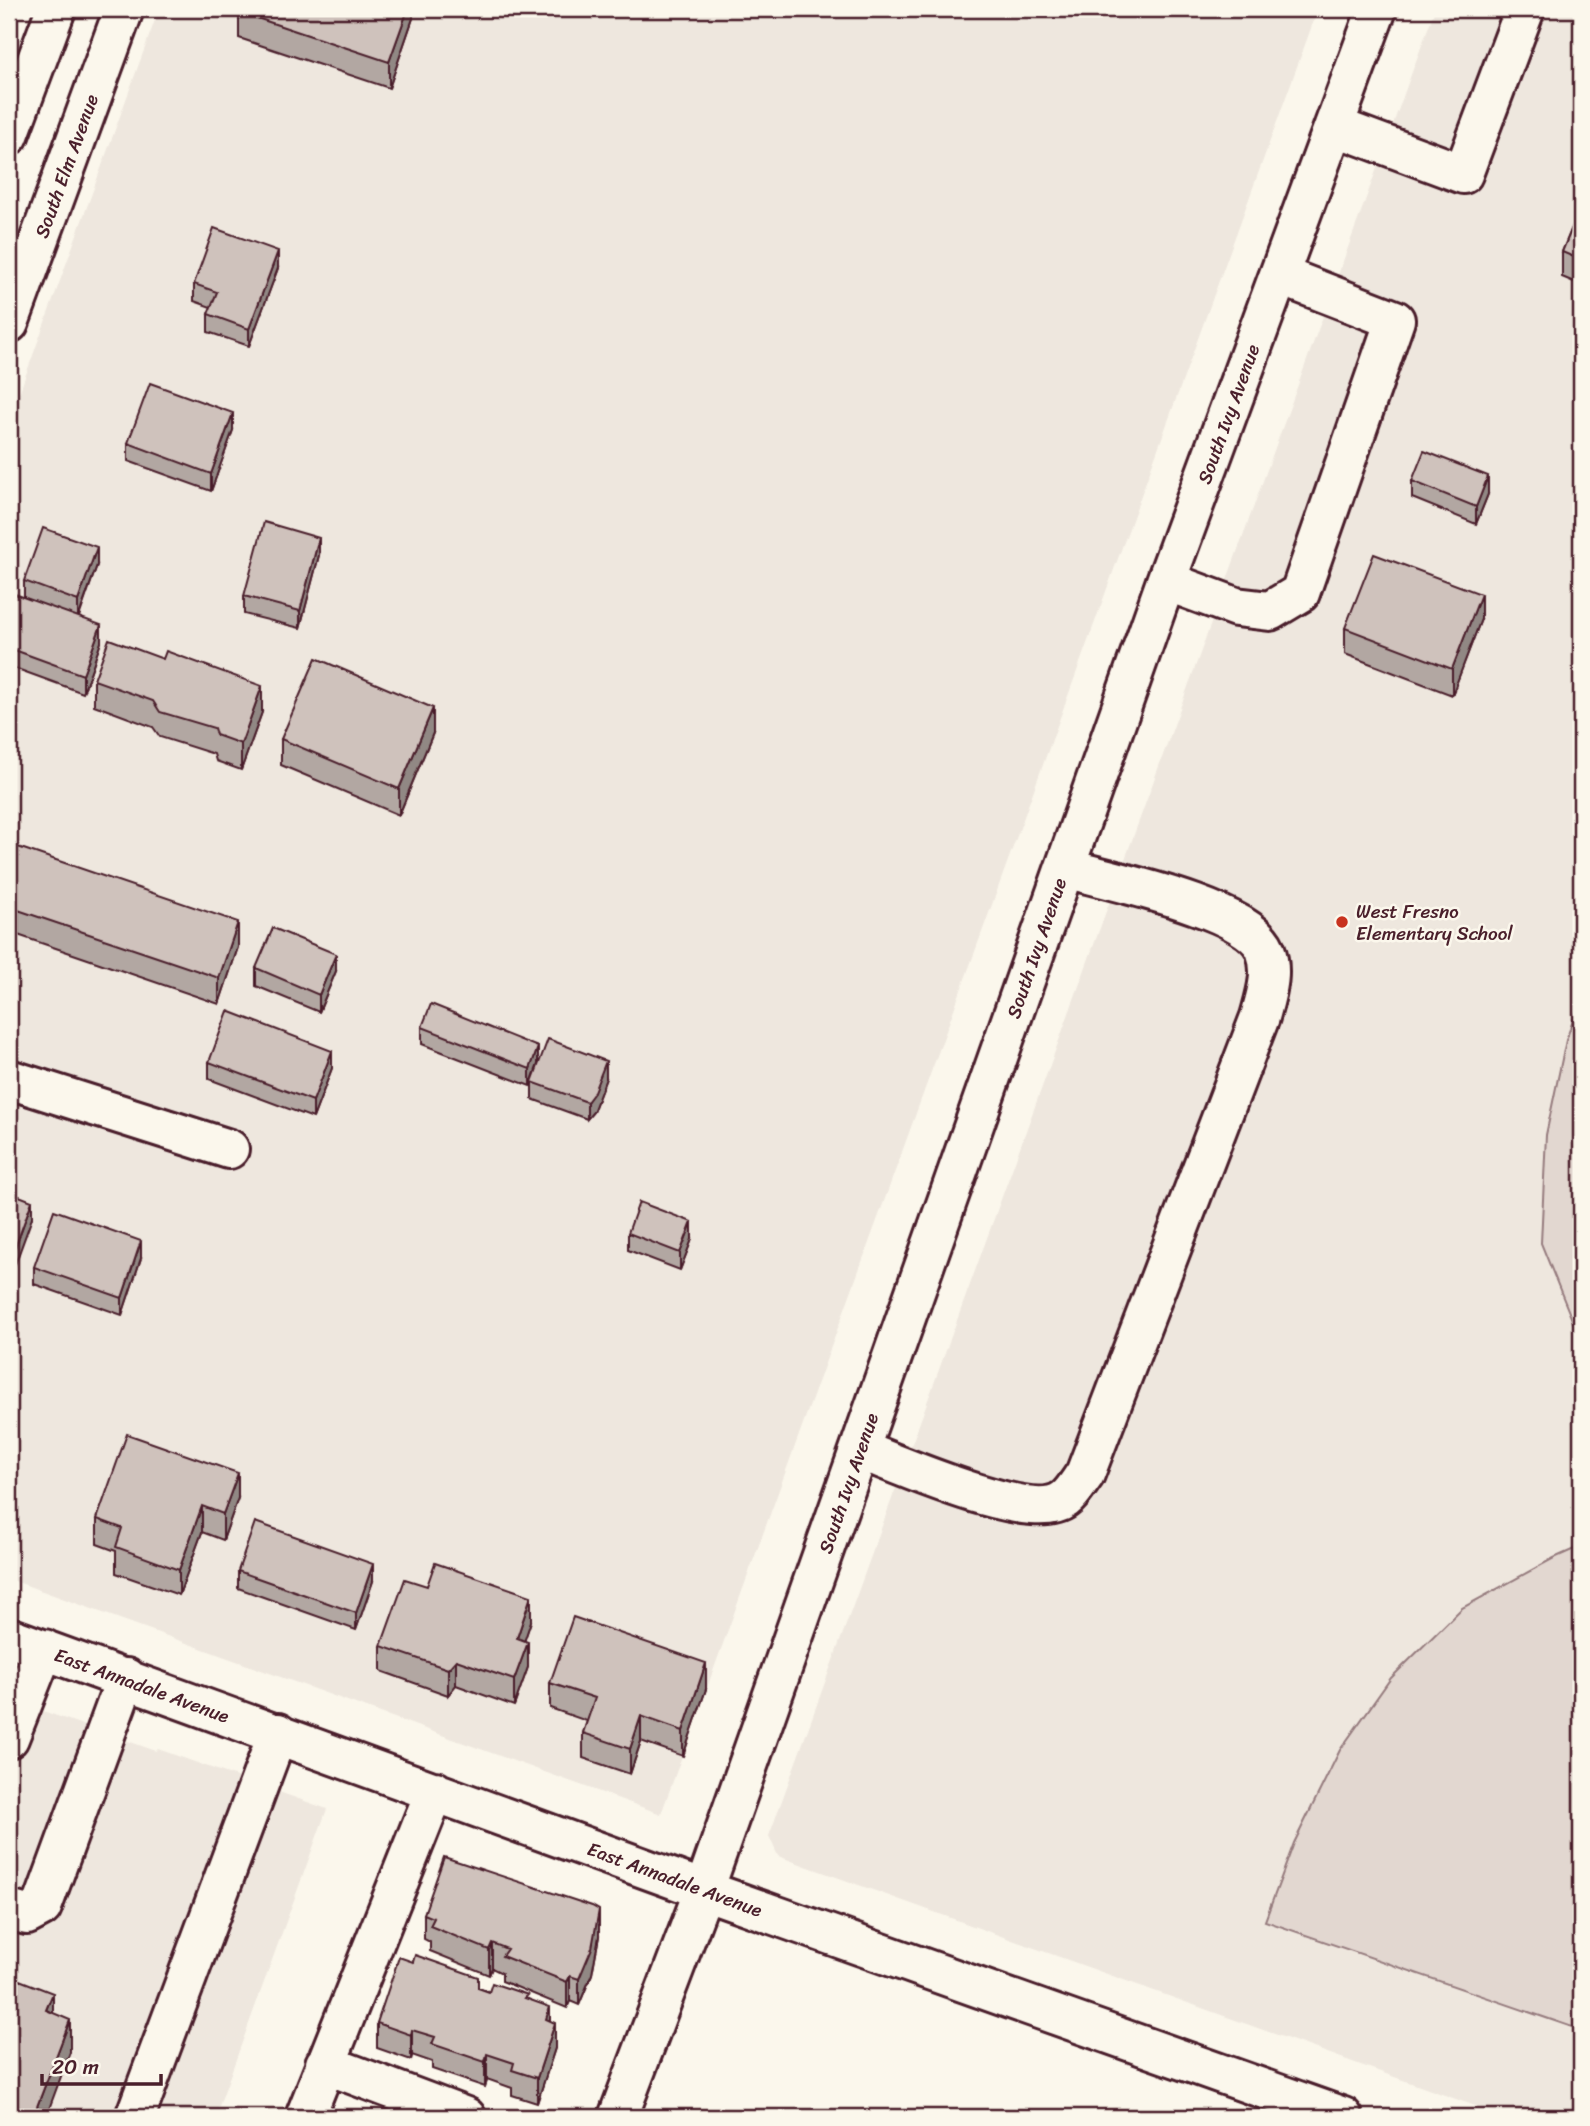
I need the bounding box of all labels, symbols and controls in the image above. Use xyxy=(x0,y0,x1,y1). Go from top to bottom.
street label: South Elm Avenue xyxy=(25,90,108,243)
street label: South Ivy Avenue xyxy=(1188,340,1269,489)
street label: South Ivy Avenue xyxy=(997,873,1076,1023)
place label: West Fresno Elementary School xyxy=(1356,895,1513,950)
marker: West Fresno Elementary School xyxy=(1334,914,1350,930)
street label: South Ivy Avenue xyxy=(809,1408,888,1558)
street label: East Annadale Avenue xyxy=(50,1638,234,1732)
street label: East Annadale Avenue xyxy=(583,1832,767,1926)
scale bar xyxy=(42,2042,161,2086)
text: 20 m xyxy=(52,2048,99,2086)

